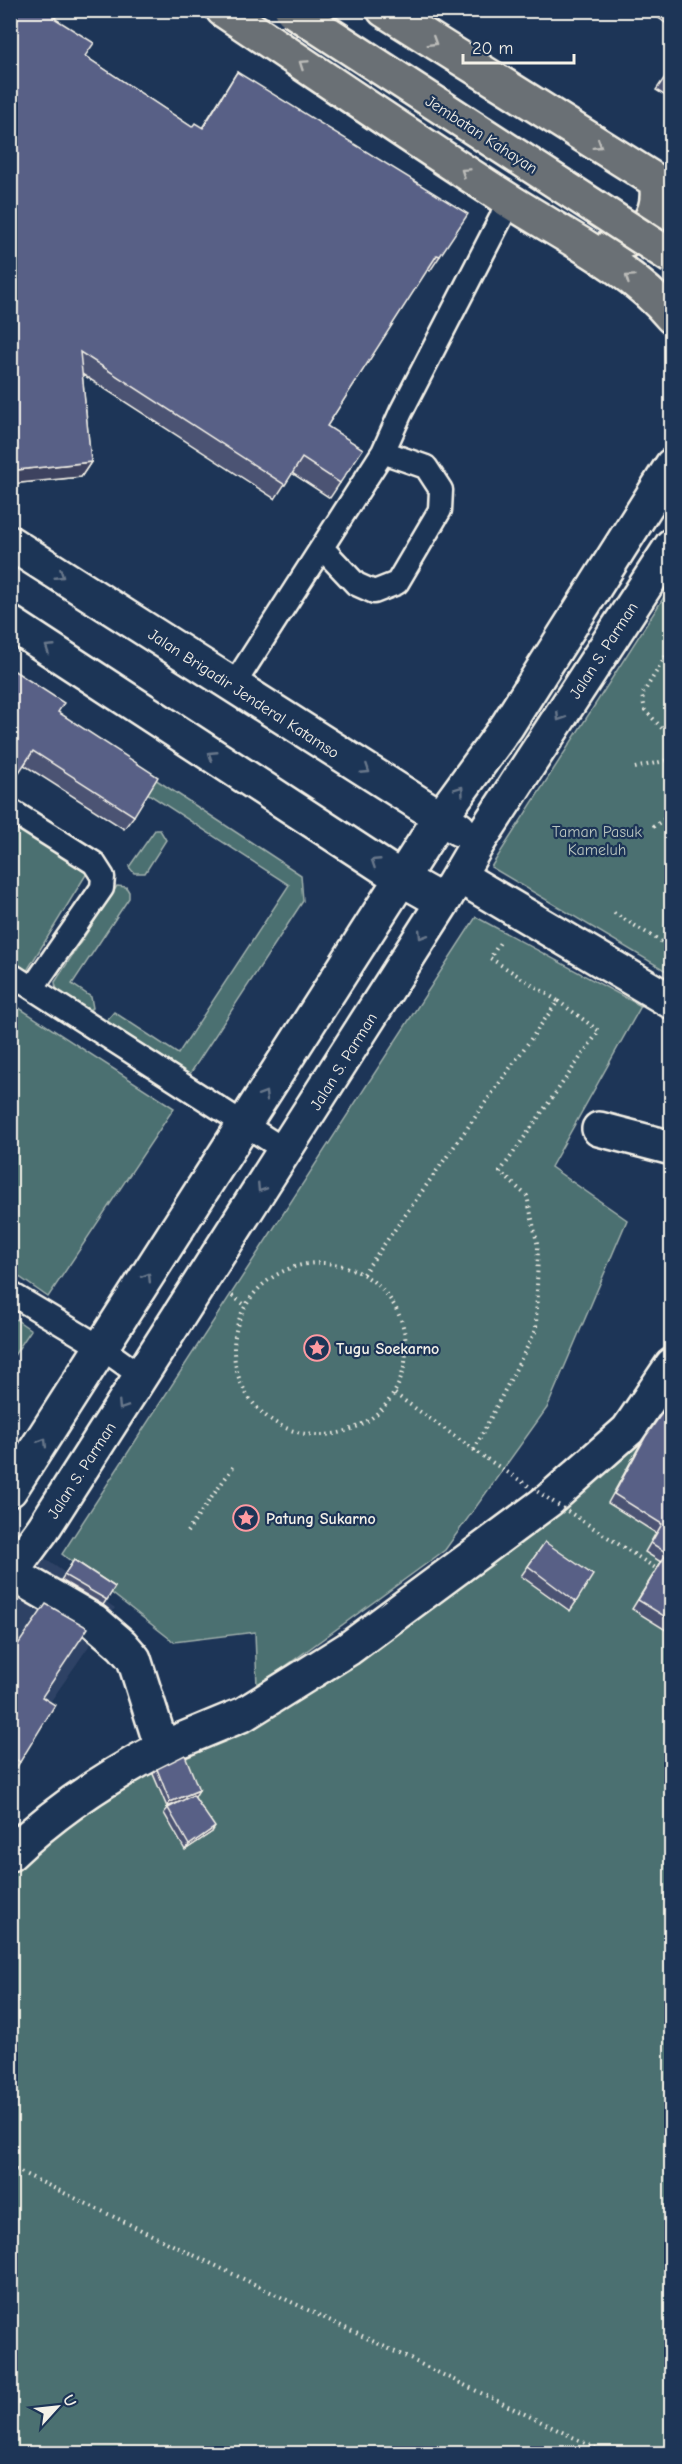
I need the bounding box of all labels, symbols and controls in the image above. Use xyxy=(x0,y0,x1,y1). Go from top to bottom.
scale bar xyxy=(463,27,574,65)
one-way arrow xyxy=(427,34,437,46)
text: 20 m xyxy=(472,38,513,59)
one-way arrow xyxy=(299,59,309,71)
street label: Jembatan Kahayan xyxy=(422,92,541,178)
one-way arrow xyxy=(592,138,603,149)
one-way arrow xyxy=(461,168,472,179)
one-way arrow xyxy=(624,274,635,285)
one-way arrow xyxy=(54,567,64,579)
street label: Jalan S. Parman xyxy=(566,599,642,702)
street label: Jalan Brigadir Jenderal Katamso xyxy=(145,625,342,762)
one-way arrow xyxy=(44,644,55,655)
one-way arrow xyxy=(555,711,567,721)
one-way arrow xyxy=(208,751,219,762)
one-way arrow xyxy=(359,763,370,774)
one-way arrow xyxy=(453,786,464,797)
park label: Taman Pasuk Kameluh xyxy=(552,823,642,859)
one-way arrow xyxy=(371,857,381,869)
one-way arrow xyxy=(418,929,430,939)
street label: Jalan S. Parman xyxy=(307,1010,381,1114)
one-way arrow xyxy=(257,1091,268,1102)
one-way arrow xyxy=(257,1182,268,1193)
one-way arrow xyxy=(139,1273,151,1283)
place icon: Tugu Soekarno xyxy=(302,1333,332,1363)
place label: Tugu Soekarno xyxy=(336,1340,439,1358)
one-way arrow xyxy=(118,1399,129,1410)
street label: Jalan S. Parman xyxy=(44,1419,120,1522)
one-way arrow xyxy=(35,1437,46,1448)
place icon: Patung Sukarno xyxy=(231,1503,261,1533)
place label: Patung Sukarno xyxy=(266,1510,376,1528)
north arrow xyxy=(27,2377,87,2437)
text: U xyxy=(59,2392,80,2410)

